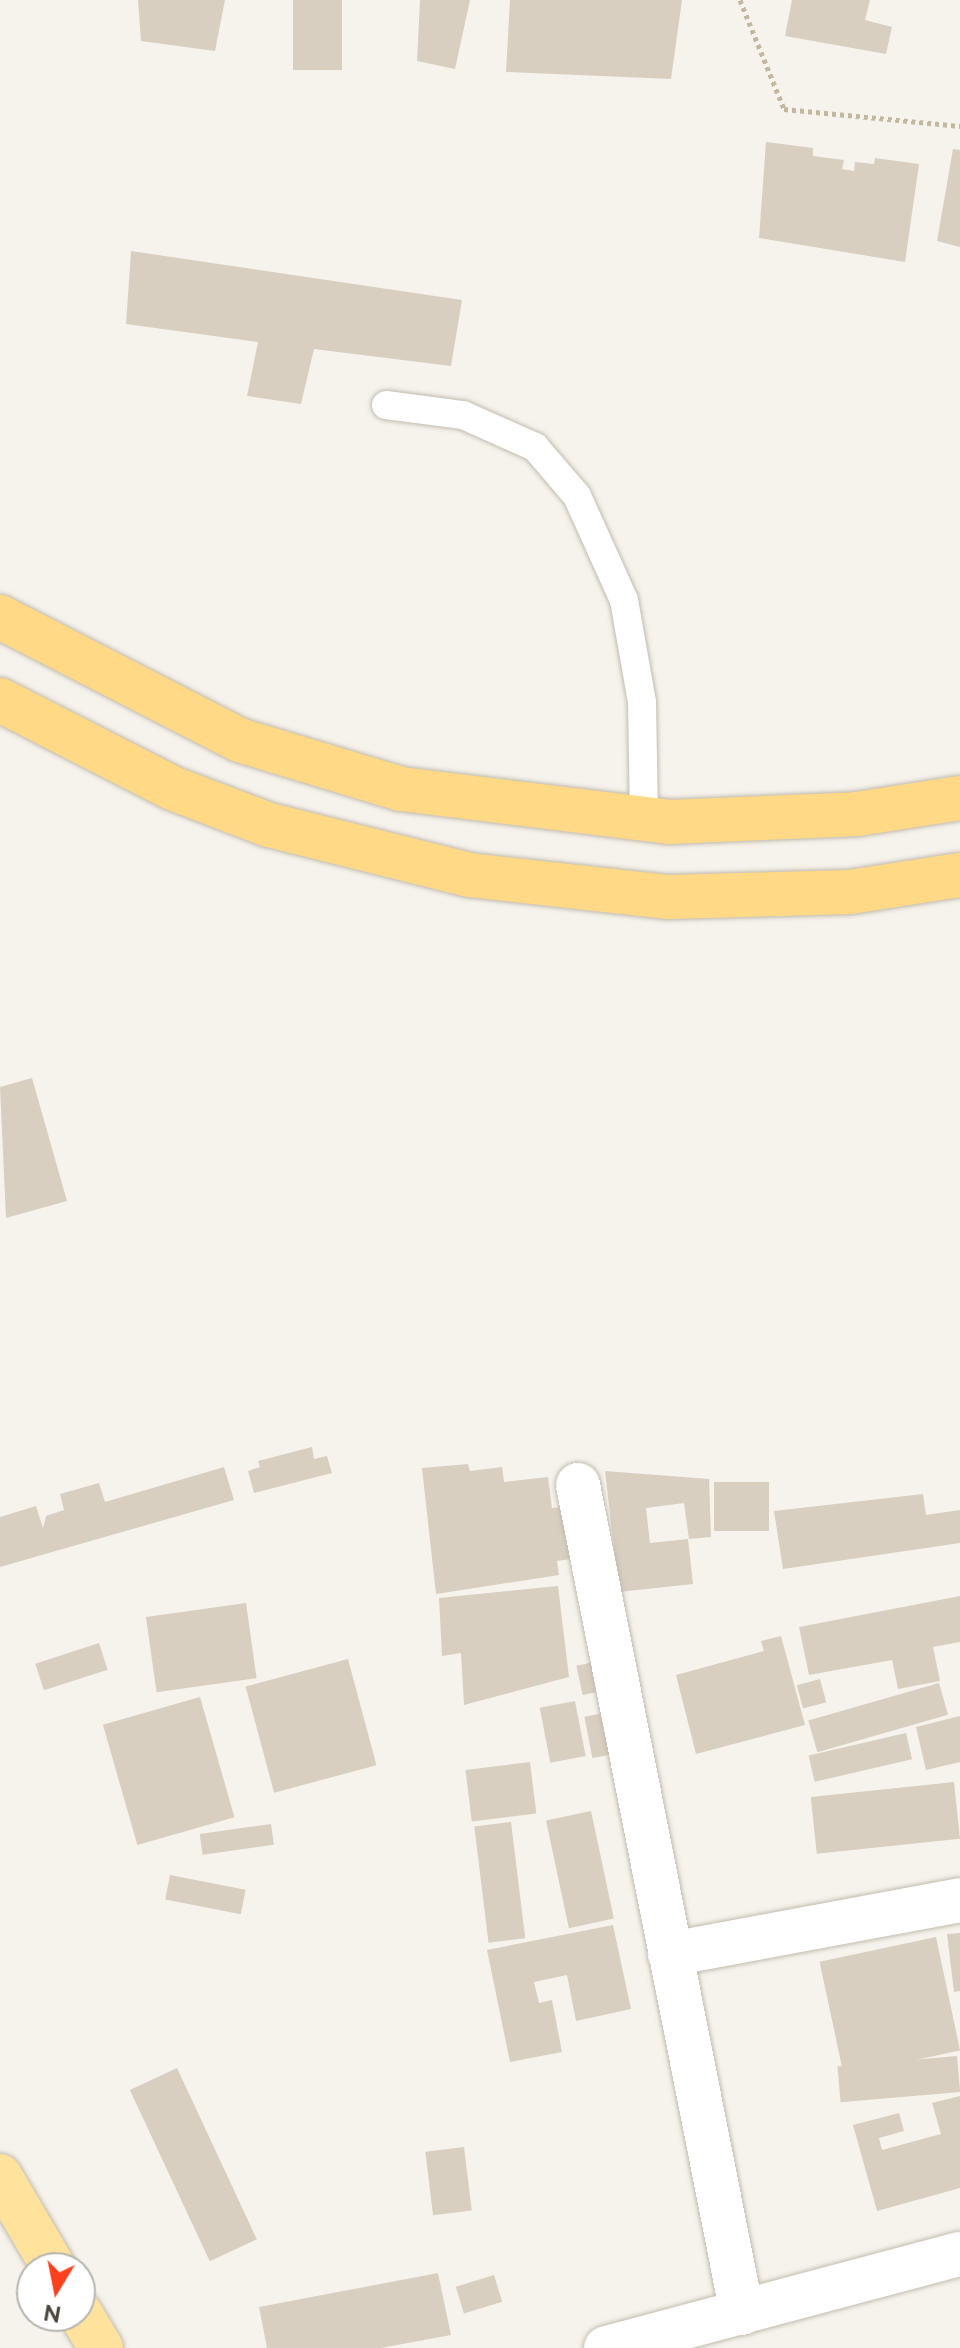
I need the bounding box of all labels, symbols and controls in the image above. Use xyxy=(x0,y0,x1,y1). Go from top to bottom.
north arrow xyxy=(16,2252,96,2332)
text: N xyxy=(42,2299,63,2328)

